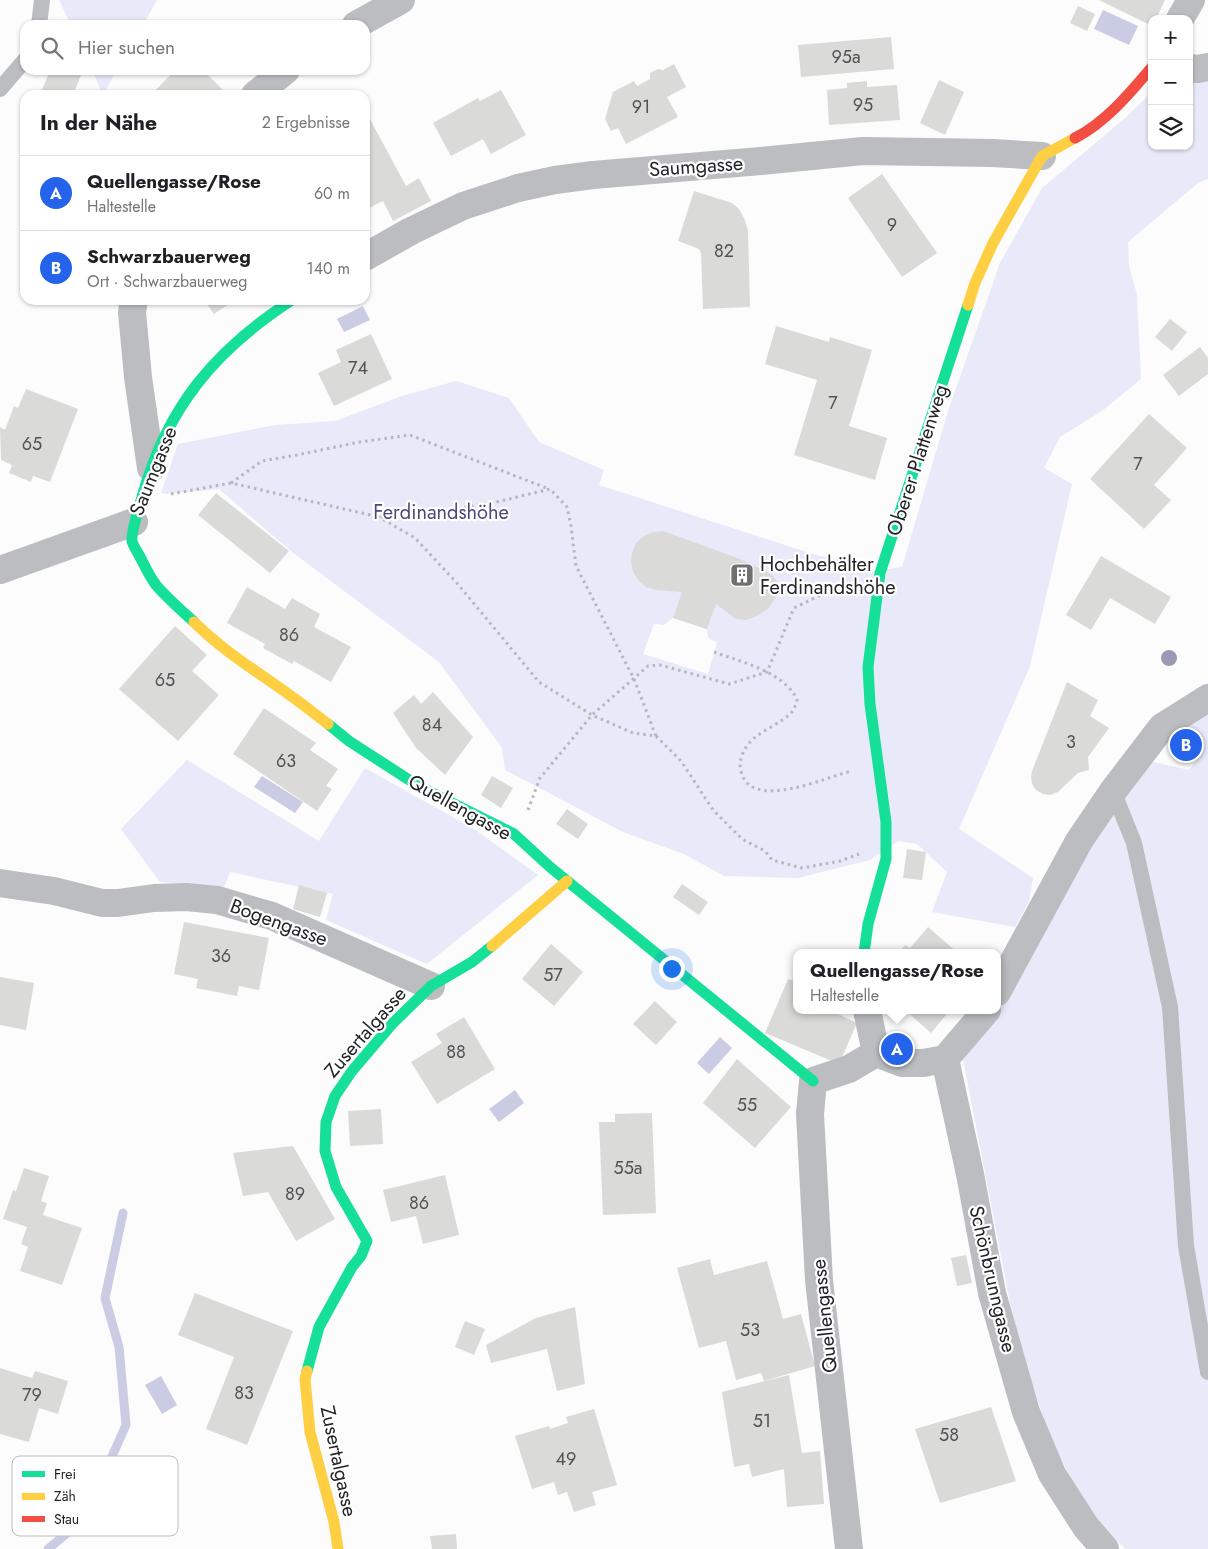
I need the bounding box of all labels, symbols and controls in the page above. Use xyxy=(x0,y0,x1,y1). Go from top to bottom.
map controls xyxy=(1148,15,1193,150)
button: + xyxy=(1148,15,1193,60)
search box xyxy=(20,20,370,75)
icon: search xyxy=(38,34,66,62)
text: Hier suchen xyxy=(78,34,175,61)
house number: 95a xyxy=(831,44,861,70)
button: − xyxy=(1148,60,1193,105)
house number: 95 xyxy=(853,92,873,118)
house number: 91 xyxy=(632,94,650,120)
button: layers xyxy=(1148,105,1193,150)
text: In der Nähe xyxy=(40,108,157,138)
text: 2 Ergebnisse xyxy=(262,111,350,134)
street label: Saumgasse xyxy=(648,149,744,184)
text: Quellengasse/Rose xyxy=(87,168,261,195)
text: A xyxy=(50,182,62,205)
text: 60 m xyxy=(314,182,350,205)
text: Haltestelle xyxy=(87,195,156,218)
house number: 9 xyxy=(887,212,897,238)
house number: 82 xyxy=(714,238,734,264)
text: Schwarzbauerweg xyxy=(87,243,251,270)
text: B xyxy=(51,257,61,280)
text: 140 m xyxy=(307,257,350,280)
text: Ort · Schwarzbauerweg xyxy=(87,270,247,293)
house number: 74 xyxy=(348,355,368,381)
street label: Oberer Plattenweg xyxy=(879,381,956,540)
house number: 7 xyxy=(828,390,838,416)
street label: Saumgasse xyxy=(122,422,185,520)
house number: 65 xyxy=(22,431,42,457)
house number: 7 xyxy=(1133,451,1143,477)
park label: Ferdinandshöhe xyxy=(373,498,509,527)
place label: Hochbehälter Ferdinandshöhe xyxy=(760,550,895,602)
building icon: Hochbehälter Ferdinandshöhe xyxy=(729,562,755,588)
house number: 86 xyxy=(279,622,299,648)
house number: 65 xyxy=(155,667,175,693)
house number: 84 xyxy=(422,712,442,738)
pin: B xyxy=(1170,726,1202,764)
house number: 3 xyxy=(1066,729,1076,755)
house number: 63 xyxy=(276,748,296,774)
street label: Quellengasse xyxy=(403,767,517,848)
street label: Bogengasse xyxy=(226,891,332,953)
house number: 36 xyxy=(211,943,231,969)
popup xyxy=(793,949,1001,1014)
your location xyxy=(659,956,685,982)
text: Quellengasse/Rose xyxy=(810,957,984,984)
house number: 57 xyxy=(543,962,563,988)
street label: Zusertalgasse xyxy=(318,980,413,1084)
text: Haltestelle xyxy=(810,984,879,1007)
pin: A xyxy=(881,1030,913,1068)
house number: 88 xyxy=(446,1039,466,1065)
house number: 55 xyxy=(737,1092,757,1118)
house number: 55a xyxy=(614,1155,642,1181)
house number: 89 xyxy=(285,1181,305,1207)
house number: 86 xyxy=(409,1190,429,1216)
street label: Schönbrunngasse xyxy=(962,1203,1023,1355)
street label: Quellengasse xyxy=(804,1258,845,1374)
house number: 53 xyxy=(740,1317,760,1343)
house number: 83 xyxy=(234,1380,254,1406)
house number: 79 xyxy=(22,1382,42,1408)
street label: Zusertalgasse xyxy=(313,1403,364,1519)
house number: 51 xyxy=(753,1408,771,1434)
house number: 58 xyxy=(939,1422,959,1448)
house number: 49 xyxy=(556,1446,576,1472)
legend xyxy=(12,1456,178,1536)
text: Frei xyxy=(54,1464,76,1484)
text: Zäh xyxy=(54,1486,76,1506)
text: Stau xyxy=(54,1509,79,1529)

